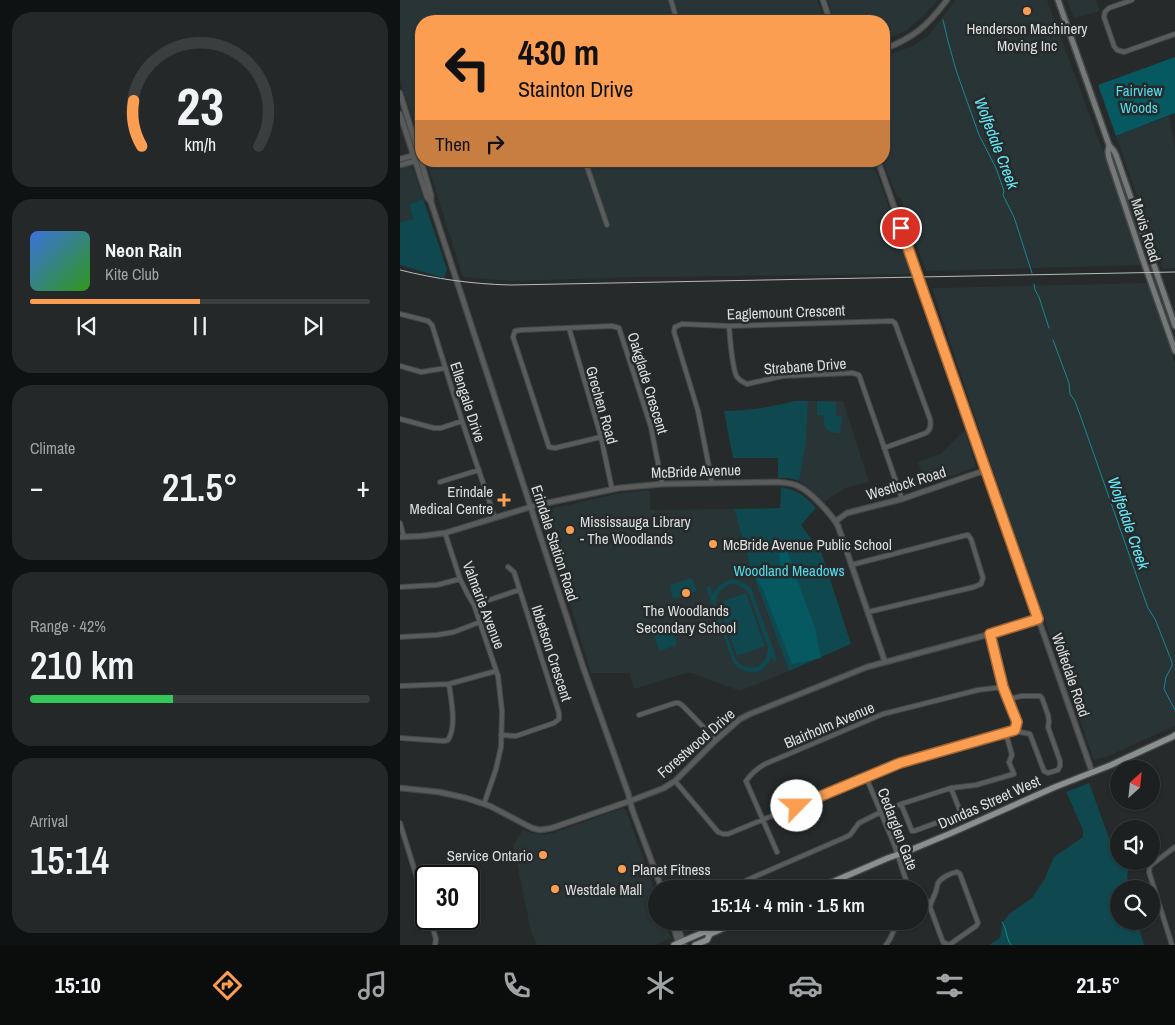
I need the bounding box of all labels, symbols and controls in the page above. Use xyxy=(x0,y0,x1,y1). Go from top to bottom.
marker: Henderson Machinery Moving Inc xyxy=(1021,5,1033,17)
place label: Henderson Machinery Moving Inc xyxy=(966,18,1088,56)
text: 430 m xyxy=(518,29,599,76)
icon: left xyxy=(435,35,500,100)
text: 23 xyxy=(176,71,224,141)
text: Stainton Drive xyxy=(518,74,633,104)
park label: Fairview Woods xyxy=(1116,80,1162,118)
water label: Wolfedale Creek xyxy=(969,94,1025,192)
icon: right xyxy=(481,130,509,158)
text: Then xyxy=(435,131,471,157)
text: km/h xyxy=(184,133,216,157)
street label: Mavis Road xyxy=(1126,196,1166,264)
pin xyxy=(880,207,922,249)
icon: arrive xyxy=(887,214,915,242)
text: Neon Rain xyxy=(105,237,182,263)
text: Kite Club xyxy=(105,263,159,285)
street label: Eaglemount Crescent xyxy=(727,299,846,325)
icon: previous xyxy=(73,312,101,340)
icon: pause xyxy=(186,312,214,340)
icon: next xyxy=(299,312,327,340)
street label: Oakglade Crescent xyxy=(623,330,674,437)
street label: Strabane Drive xyxy=(763,353,847,379)
street label: Ellengale Drive xyxy=(445,359,491,445)
street label: Grechen Road xyxy=(581,364,623,446)
text: Climate xyxy=(30,437,75,459)
street label: McBride Avenue xyxy=(651,459,742,483)
street label: Westlock Road xyxy=(863,461,949,505)
text: 21.5° xyxy=(162,462,238,513)
text: − xyxy=(30,468,43,506)
text: + xyxy=(357,468,370,506)
water label: Wolfedale Creek xyxy=(1103,474,1155,573)
place label: Erindale Medical Centre xyxy=(410,481,493,519)
street label: Erindale Station Road xyxy=(526,482,584,604)
marker: Erindale Medical Centre xyxy=(497,493,511,507)
place label: Mississauga Library - The Woodlands xyxy=(580,511,692,549)
marker: Mississauga Library - The Woodlands xyxy=(564,524,576,536)
place label: McBride Avenue Public School xyxy=(723,534,892,555)
marker: McBride Avenue Public School xyxy=(707,538,719,550)
street label: Valmarie Avenue xyxy=(458,558,510,652)
park label: Woodland Meadows xyxy=(733,560,845,581)
marker: The Woodlands Secondary School xyxy=(680,587,692,599)
place label: The Woodlands Secondary School xyxy=(636,600,736,638)
street label: Ibbetson Crescent xyxy=(527,602,578,704)
text: Range · 42% xyxy=(30,615,106,637)
street label: Wolfedale Road xyxy=(1047,630,1095,720)
text: 210 km xyxy=(30,640,134,691)
street label: Blairholm Avenue xyxy=(781,696,878,753)
street label: Forestwood Drive xyxy=(653,703,739,783)
north arrow xyxy=(1110,760,1160,810)
map controls xyxy=(1110,760,1160,930)
street label: Dundas Street West xyxy=(935,770,1044,834)
position arrow xyxy=(770,779,822,831)
street label: Cedarglen Gate xyxy=(873,785,923,873)
text: Arrival xyxy=(30,810,68,832)
button: sound xyxy=(1110,820,1160,870)
text: 15:14 xyxy=(30,835,109,886)
place label: Service Ontario xyxy=(447,845,533,866)
marker: Service Ontario xyxy=(537,849,549,861)
place label: Planet Fitness xyxy=(632,859,711,880)
marker: Planet Fitness xyxy=(616,863,628,875)
speed limit sign: 30 xyxy=(415,865,480,930)
place label: Westdale Mall xyxy=(565,879,642,900)
button: search xyxy=(1110,880,1160,930)
marker: Westdale Mall xyxy=(549,883,561,895)
text: 15:14 · 4 min · 1.5 km xyxy=(711,892,865,918)
icon: directions xyxy=(210,968,245,1003)
icon: music xyxy=(355,968,390,1003)
icon: phone xyxy=(499,968,534,1003)
icon: climate xyxy=(643,968,678,1003)
icon: car xyxy=(788,968,823,1003)
icon: filters xyxy=(932,968,967,1003)
text: 15:10 xyxy=(55,970,101,1000)
text: 21.5° xyxy=(1076,970,1120,1000)

